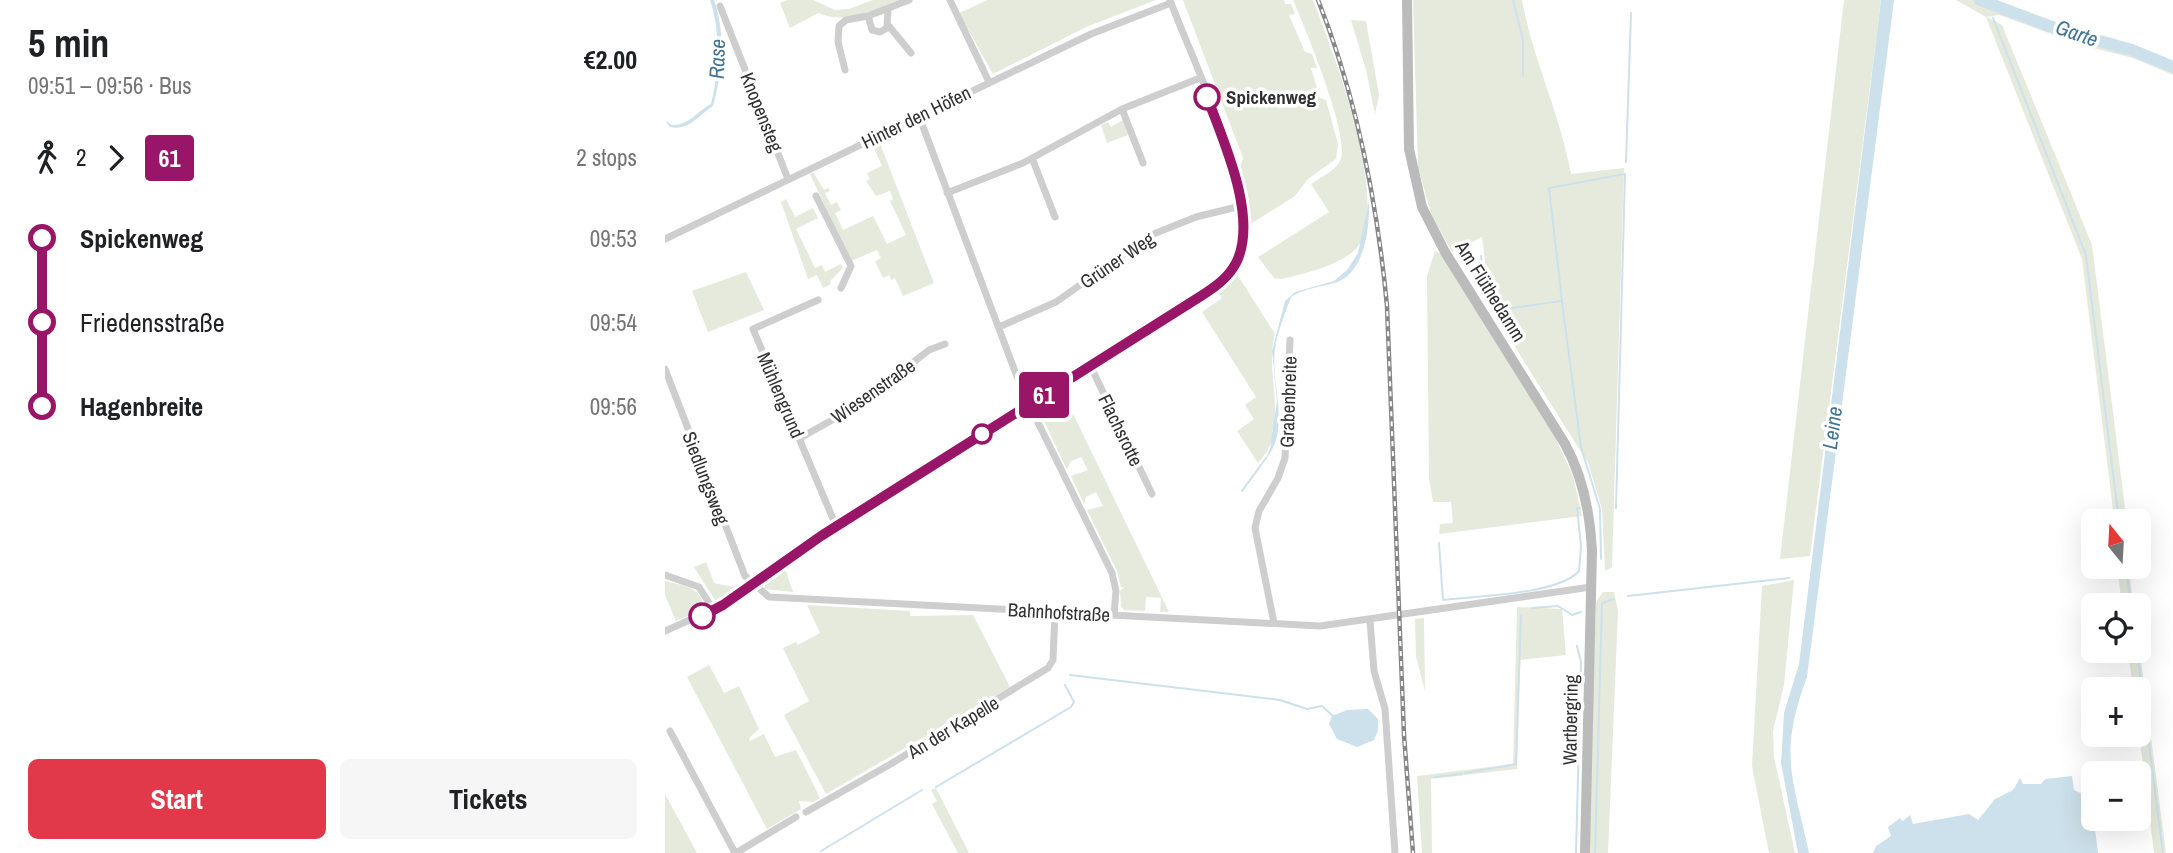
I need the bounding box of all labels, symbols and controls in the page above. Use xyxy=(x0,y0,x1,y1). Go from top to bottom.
water label: Garte xyxy=(2052,12,2102,54)
text: 5 min xyxy=(28,18,109,69)
water label: Rase xyxy=(702,38,732,80)
text: €2.00 xyxy=(584,42,637,77)
street label: Knopensteg xyxy=(734,69,790,156)
text: 09:51 – 09:56 · Bus xyxy=(28,70,192,101)
street label: Hinter den Höfen xyxy=(857,79,975,155)
marker: Spickenweg xyxy=(1194,84,1220,110)
place label: Spickenweg xyxy=(1226,84,1317,110)
icon: walk xyxy=(28,139,66,177)
icon: forward xyxy=(97,139,135,177)
text: 2 xyxy=(76,142,87,173)
text: 61 xyxy=(159,142,180,174)
text: 2 stops xyxy=(576,142,637,173)
text: Spickenweg xyxy=(80,221,203,256)
text: 09:53 xyxy=(590,223,637,254)
street label: Grüner Weg xyxy=(1075,225,1160,294)
street label: Am Flüthedamm xyxy=(1449,235,1532,346)
text: Friedensstraße xyxy=(80,305,225,340)
text: 09:54 xyxy=(590,307,637,338)
street label: Mühlengrund xyxy=(751,348,811,442)
street label: Wiesenstraße xyxy=(826,353,920,429)
street label: Grabenbreite xyxy=(1273,356,1303,448)
line badge: 61 xyxy=(1013,372,1075,418)
text: 61 xyxy=(1033,379,1055,411)
text: Hagenbreite xyxy=(80,389,203,424)
street label: Flachsrotte xyxy=(1092,390,1150,470)
text: 09:56 xyxy=(590,391,637,422)
water label: Leine xyxy=(1815,405,1849,451)
unlabelled marker xyxy=(972,424,992,444)
street label: Siedlungsweg xyxy=(676,428,736,529)
north arrow xyxy=(2081,509,2151,579)
map controls xyxy=(2081,509,2151,831)
button: locate xyxy=(2081,593,2151,663)
street label: Bahnhofstraße xyxy=(1007,596,1111,628)
unlabelled marker xyxy=(689,603,715,629)
street label: Wartbergring xyxy=(1556,674,1584,765)
button: + xyxy=(2081,677,2151,747)
street label: An der Kapelle xyxy=(902,690,1003,765)
button: Start xyxy=(28,759,326,839)
button: Tickets xyxy=(340,759,637,839)
button: − xyxy=(2081,761,2151,831)

